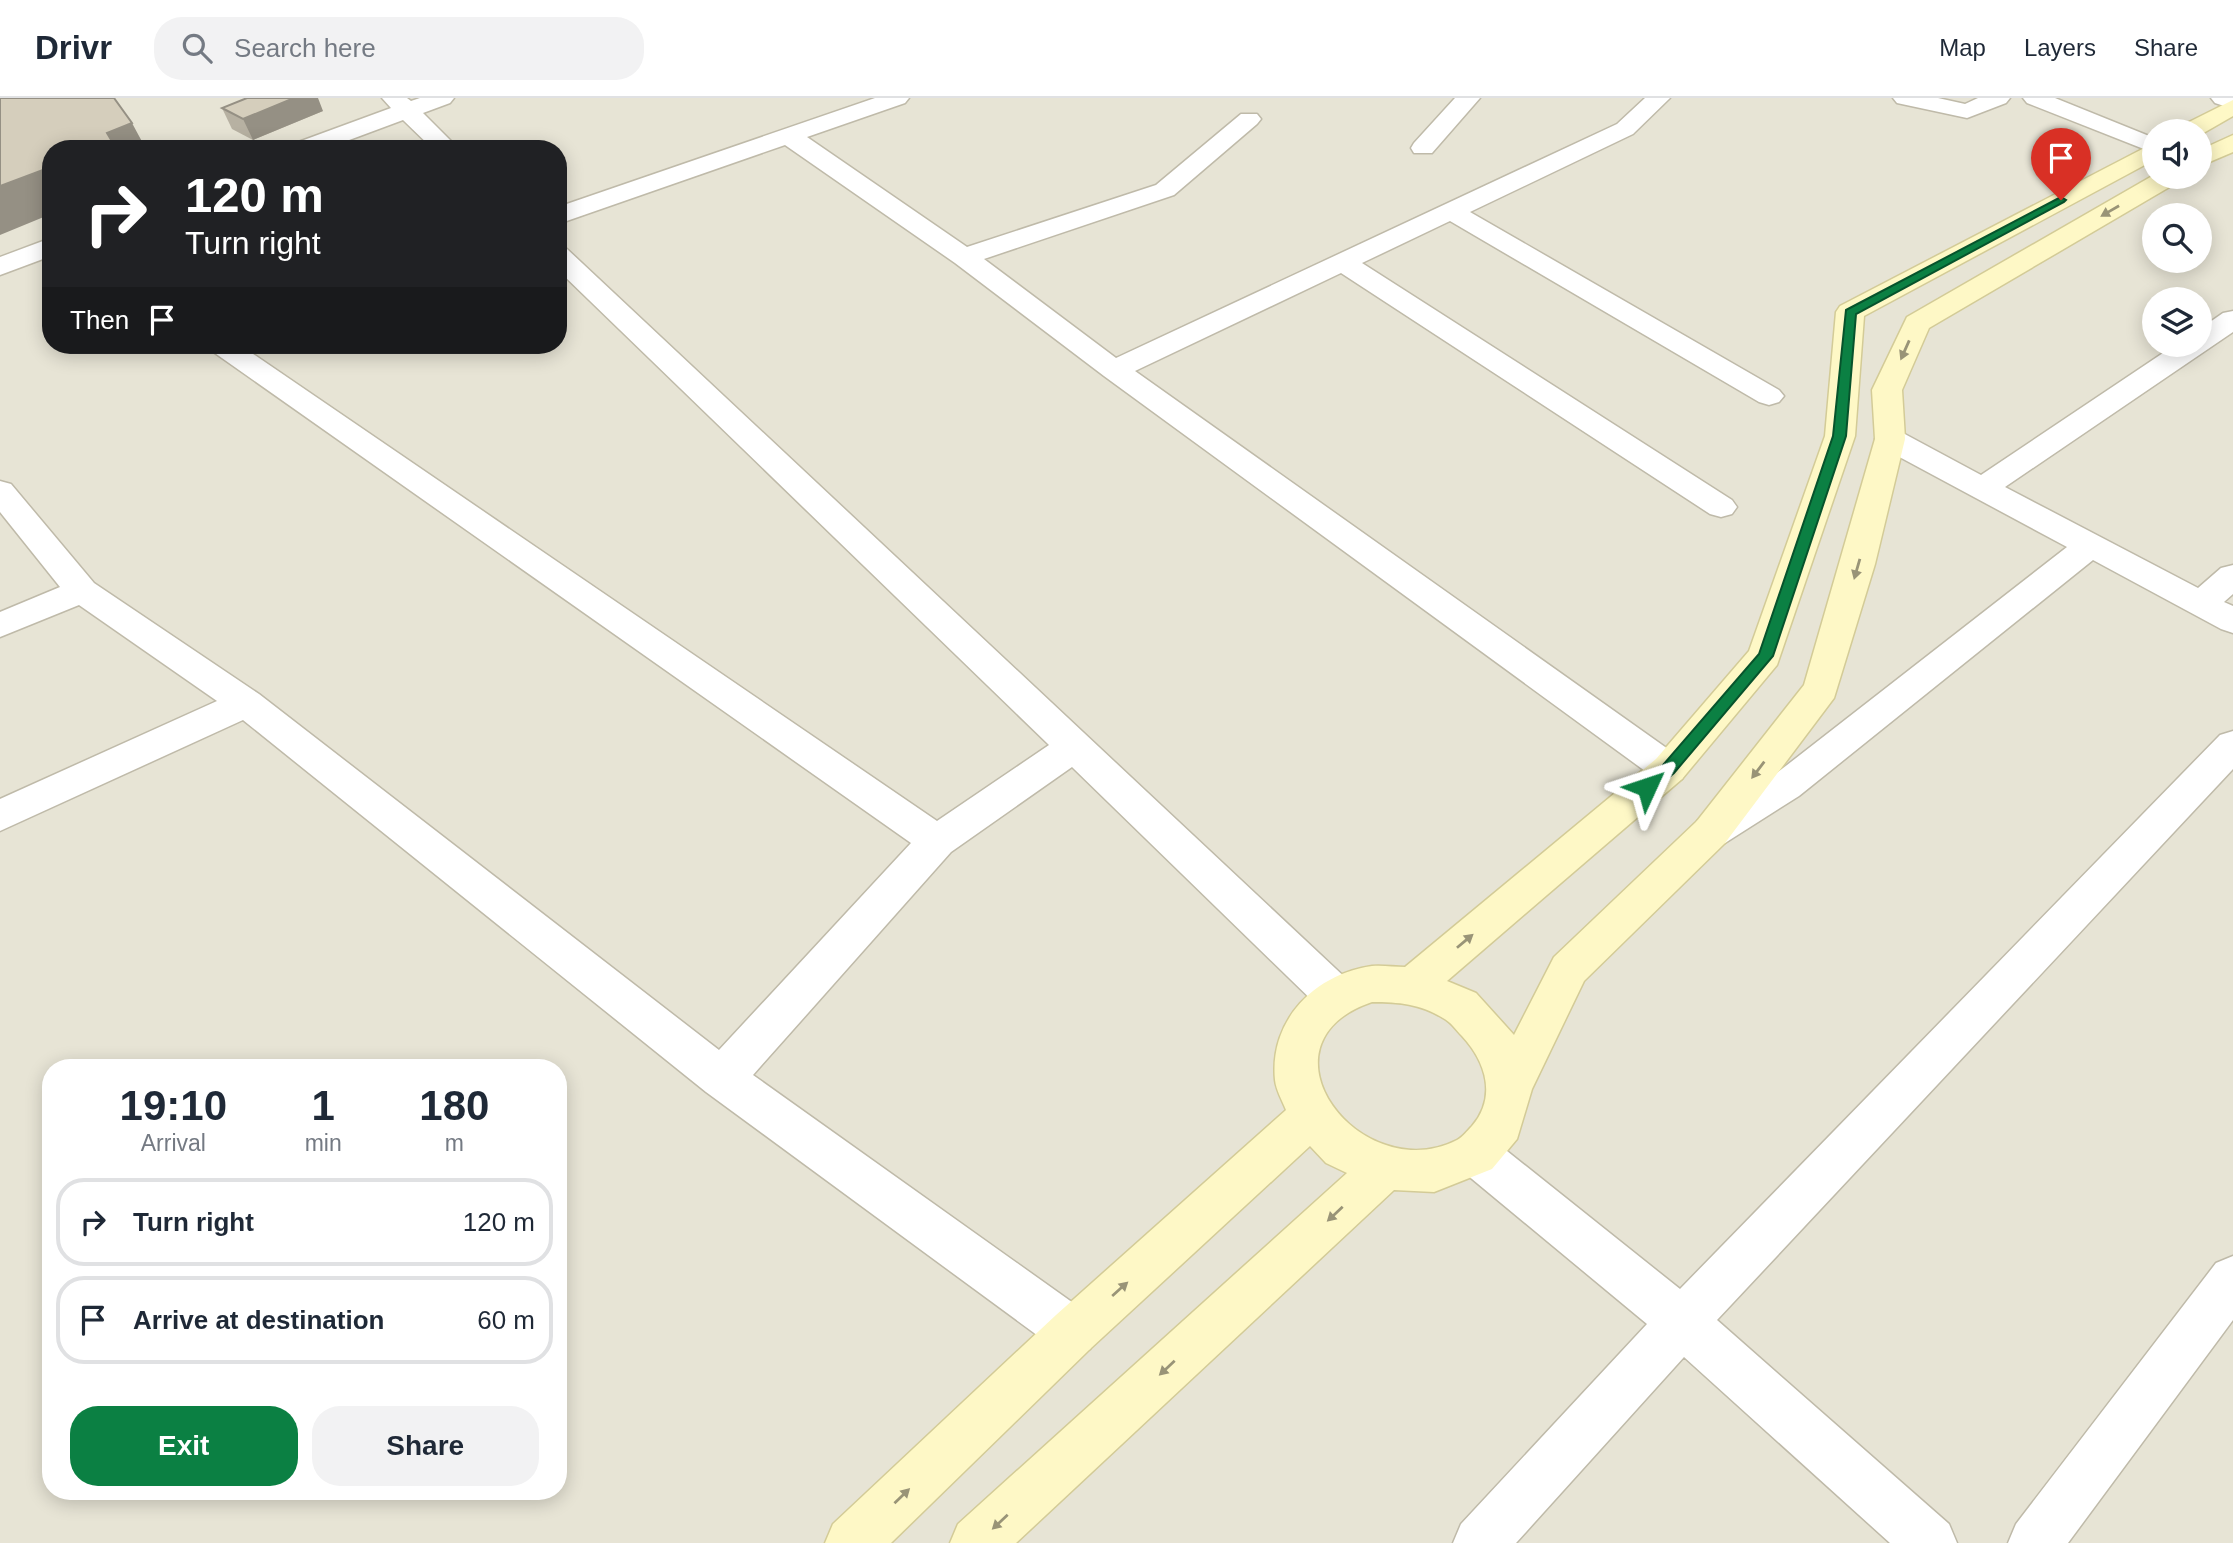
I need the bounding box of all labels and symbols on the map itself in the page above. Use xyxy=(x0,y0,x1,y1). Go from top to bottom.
pin xyxy=(2031,128,2091,200)
one-way arrow xyxy=(2100,205,2119,217)
one-way arrow xyxy=(1899,340,1911,360)
one-way arrow xyxy=(1851,559,1861,580)
position arrow xyxy=(1610,750,1684,824)
one-way arrow xyxy=(1752,761,1766,779)
one-way arrow xyxy=(1457,934,1474,949)
one-way arrow xyxy=(1327,1206,1344,1222)
one-way arrow xyxy=(1111,1281,1129,1297)
one-way arrow xyxy=(1159,1360,1176,1376)
one-way arrow xyxy=(893,1488,910,1504)
one-way arrow xyxy=(991,1514,1009,1530)

